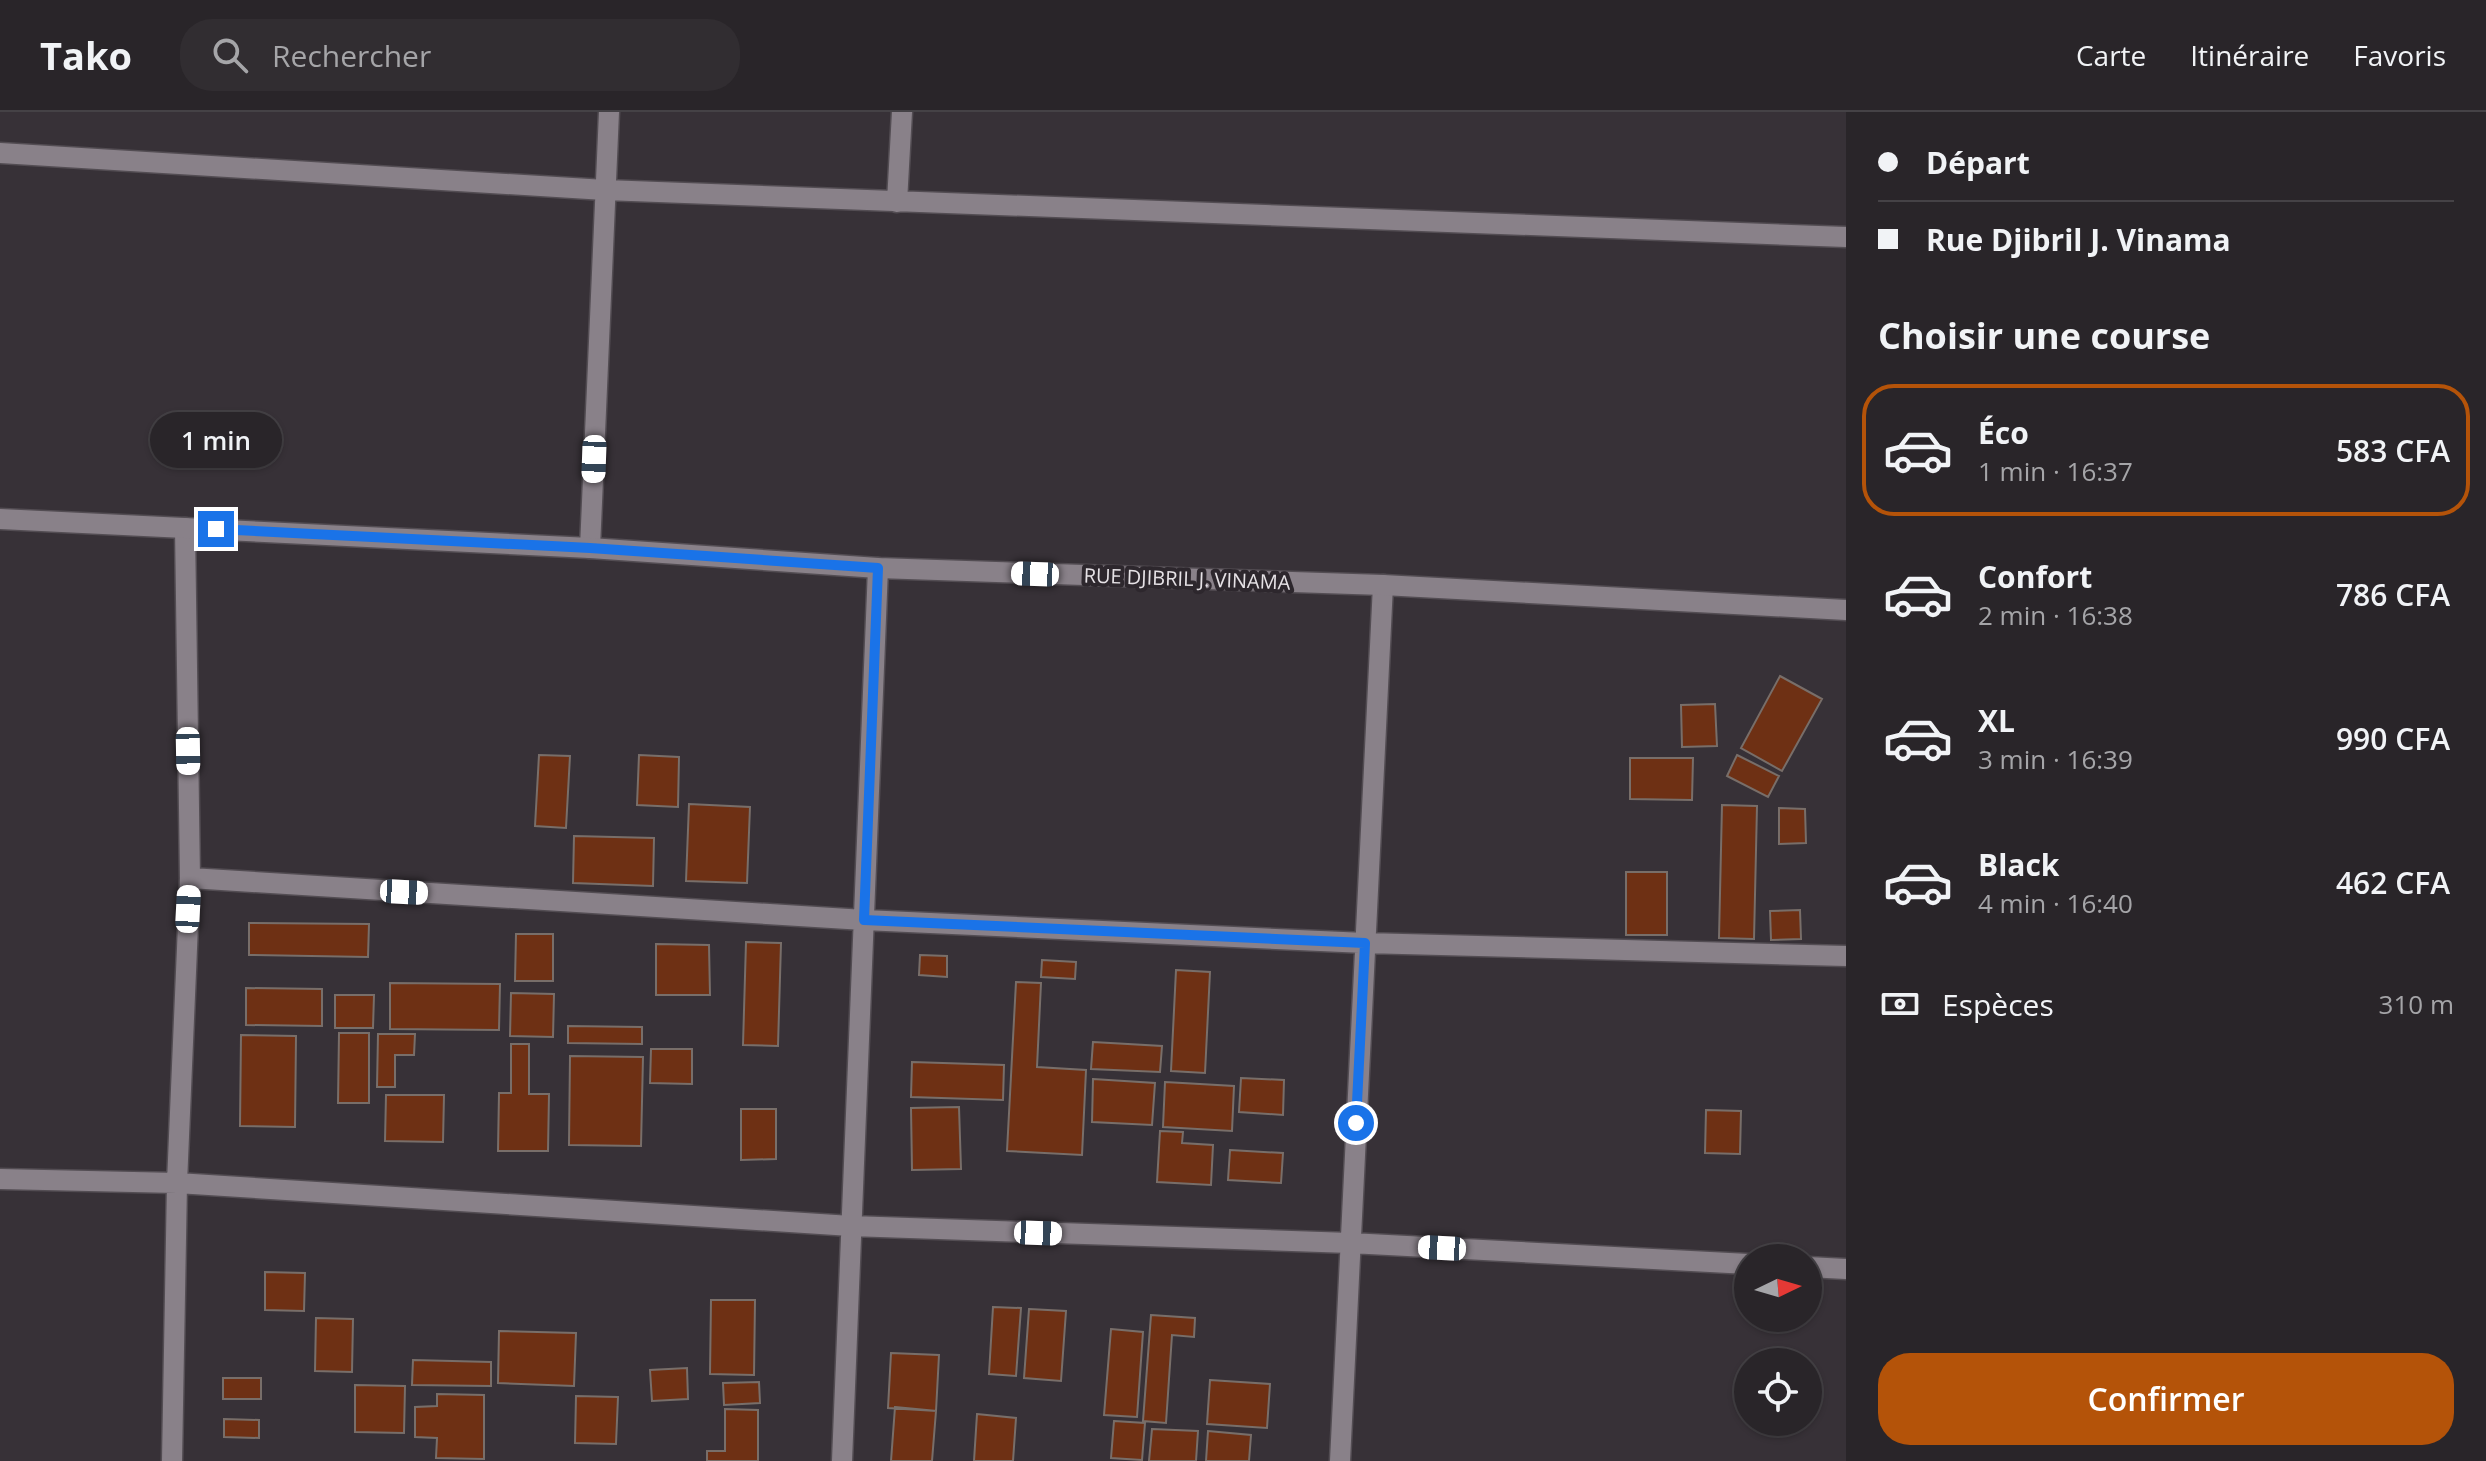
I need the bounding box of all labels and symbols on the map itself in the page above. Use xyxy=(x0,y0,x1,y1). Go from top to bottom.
callout: 1 min xyxy=(150,413,282,469)
car xyxy=(581,435,607,483)
route end xyxy=(198,511,234,547)
car xyxy=(1011,561,1059,587)
street label: RUE DJIBRIL J. VINAMA xyxy=(1083,561,1291,596)
car xyxy=(176,727,200,775)
car xyxy=(379,879,429,905)
car xyxy=(175,884,201,934)
route start xyxy=(1338,1105,1374,1141)
car xyxy=(1014,1220,1062,1246)
car xyxy=(1417,1235,1467,1261)
north arrow xyxy=(1734,1244,1822,1332)

